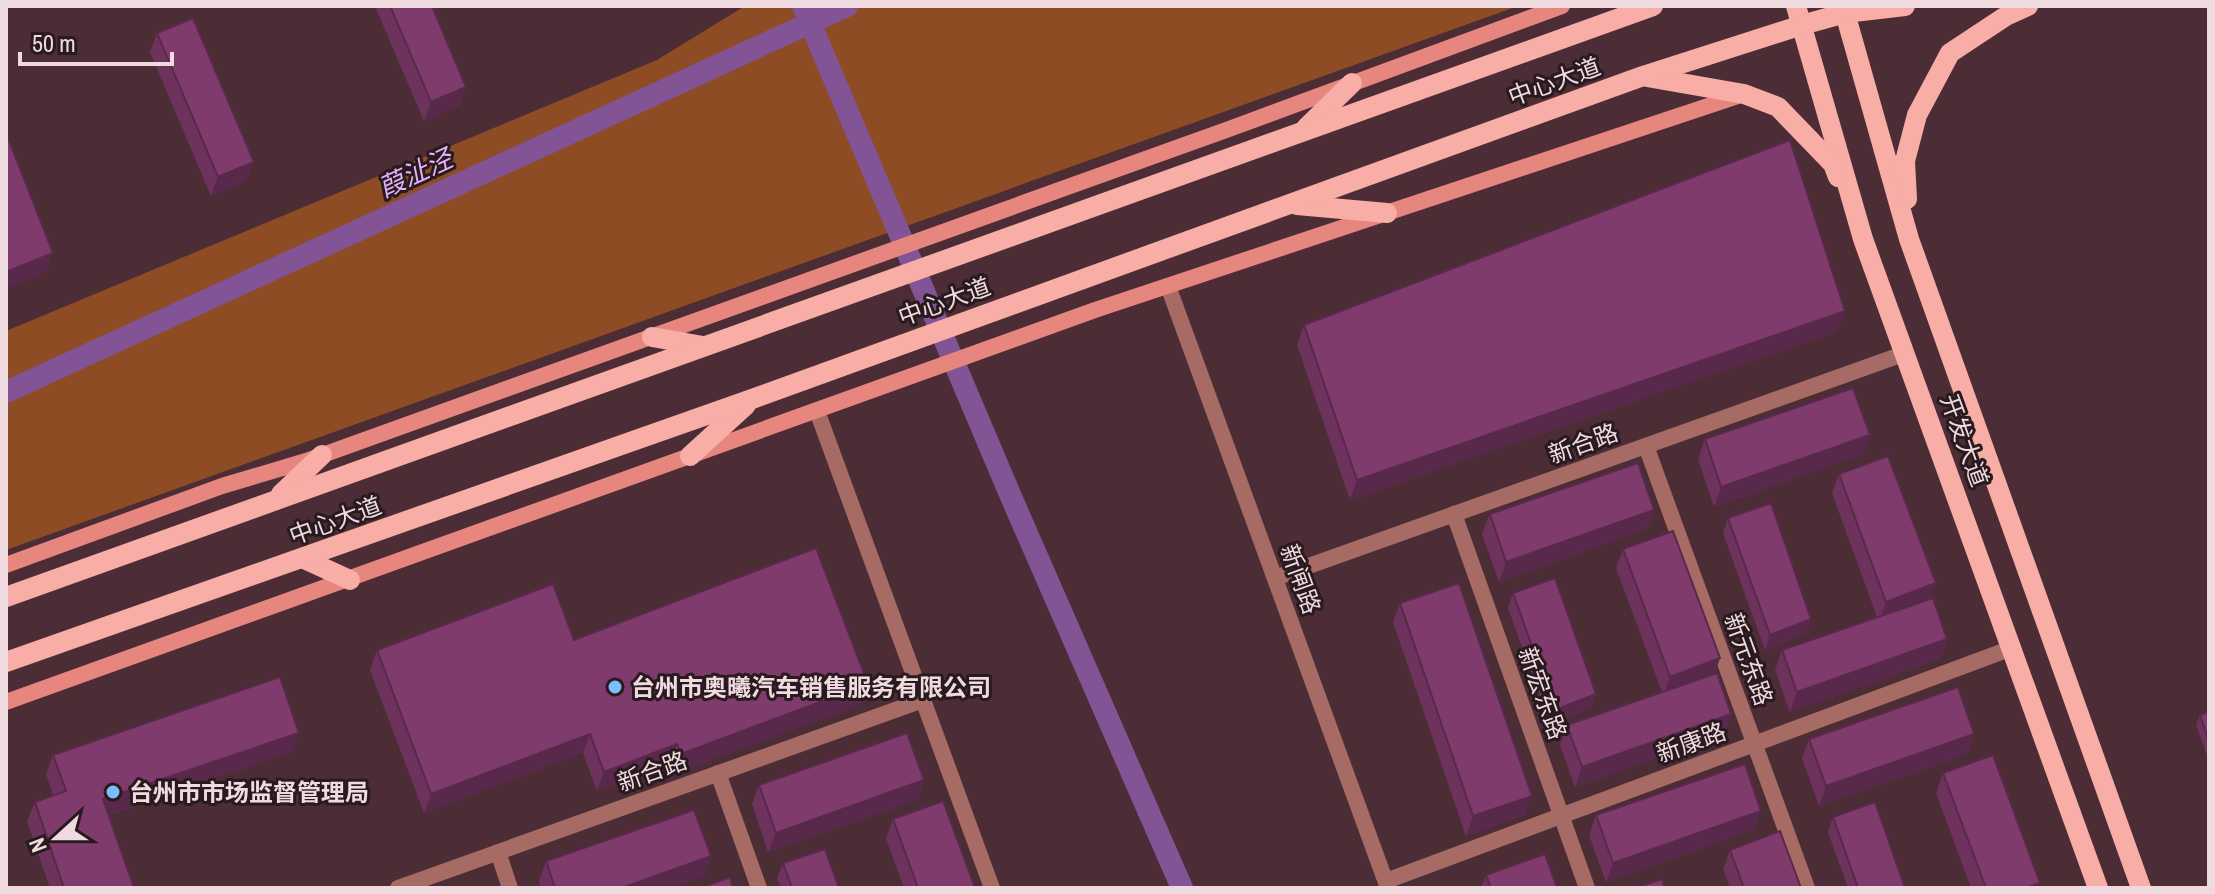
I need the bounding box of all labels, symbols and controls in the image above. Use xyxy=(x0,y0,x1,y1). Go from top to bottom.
scale bar xyxy=(20,16,172,66)
text: 50 m xyxy=(32,27,76,59)
street label: 中心大道 xyxy=(1503,50,1605,112)
water label: 葭沚泾 xyxy=(372,139,460,205)
street label: 中心大道 xyxy=(893,270,995,332)
street label: 开发大道 xyxy=(1934,389,1996,491)
street label: 新合路 xyxy=(1544,416,1622,470)
street label: 中心大道 xyxy=(284,489,386,551)
street label: 新闸路 xyxy=(1274,540,1328,618)
street label: 新元东路 xyxy=(1718,608,1780,710)
street label: 新宏东路 xyxy=(1512,642,1574,744)
place label: 台州市奥曦汽车销售服务有限公司 xyxy=(631,671,991,703)
marker: 台州市奥曦汽车销售服务有限公司 xyxy=(606,678,624,696)
street label: 新康路 xyxy=(1652,715,1730,769)
street label: 新合路 xyxy=(613,744,691,798)
place label: 台州市市场监督管理局 xyxy=(129,776,369,808)
marker: 台州市市场监督管理局 xyxy=(104,783,122,801)
north arrow xyxy=(16,798,96,878)
text: N xyxy=(21,834,54,857)

